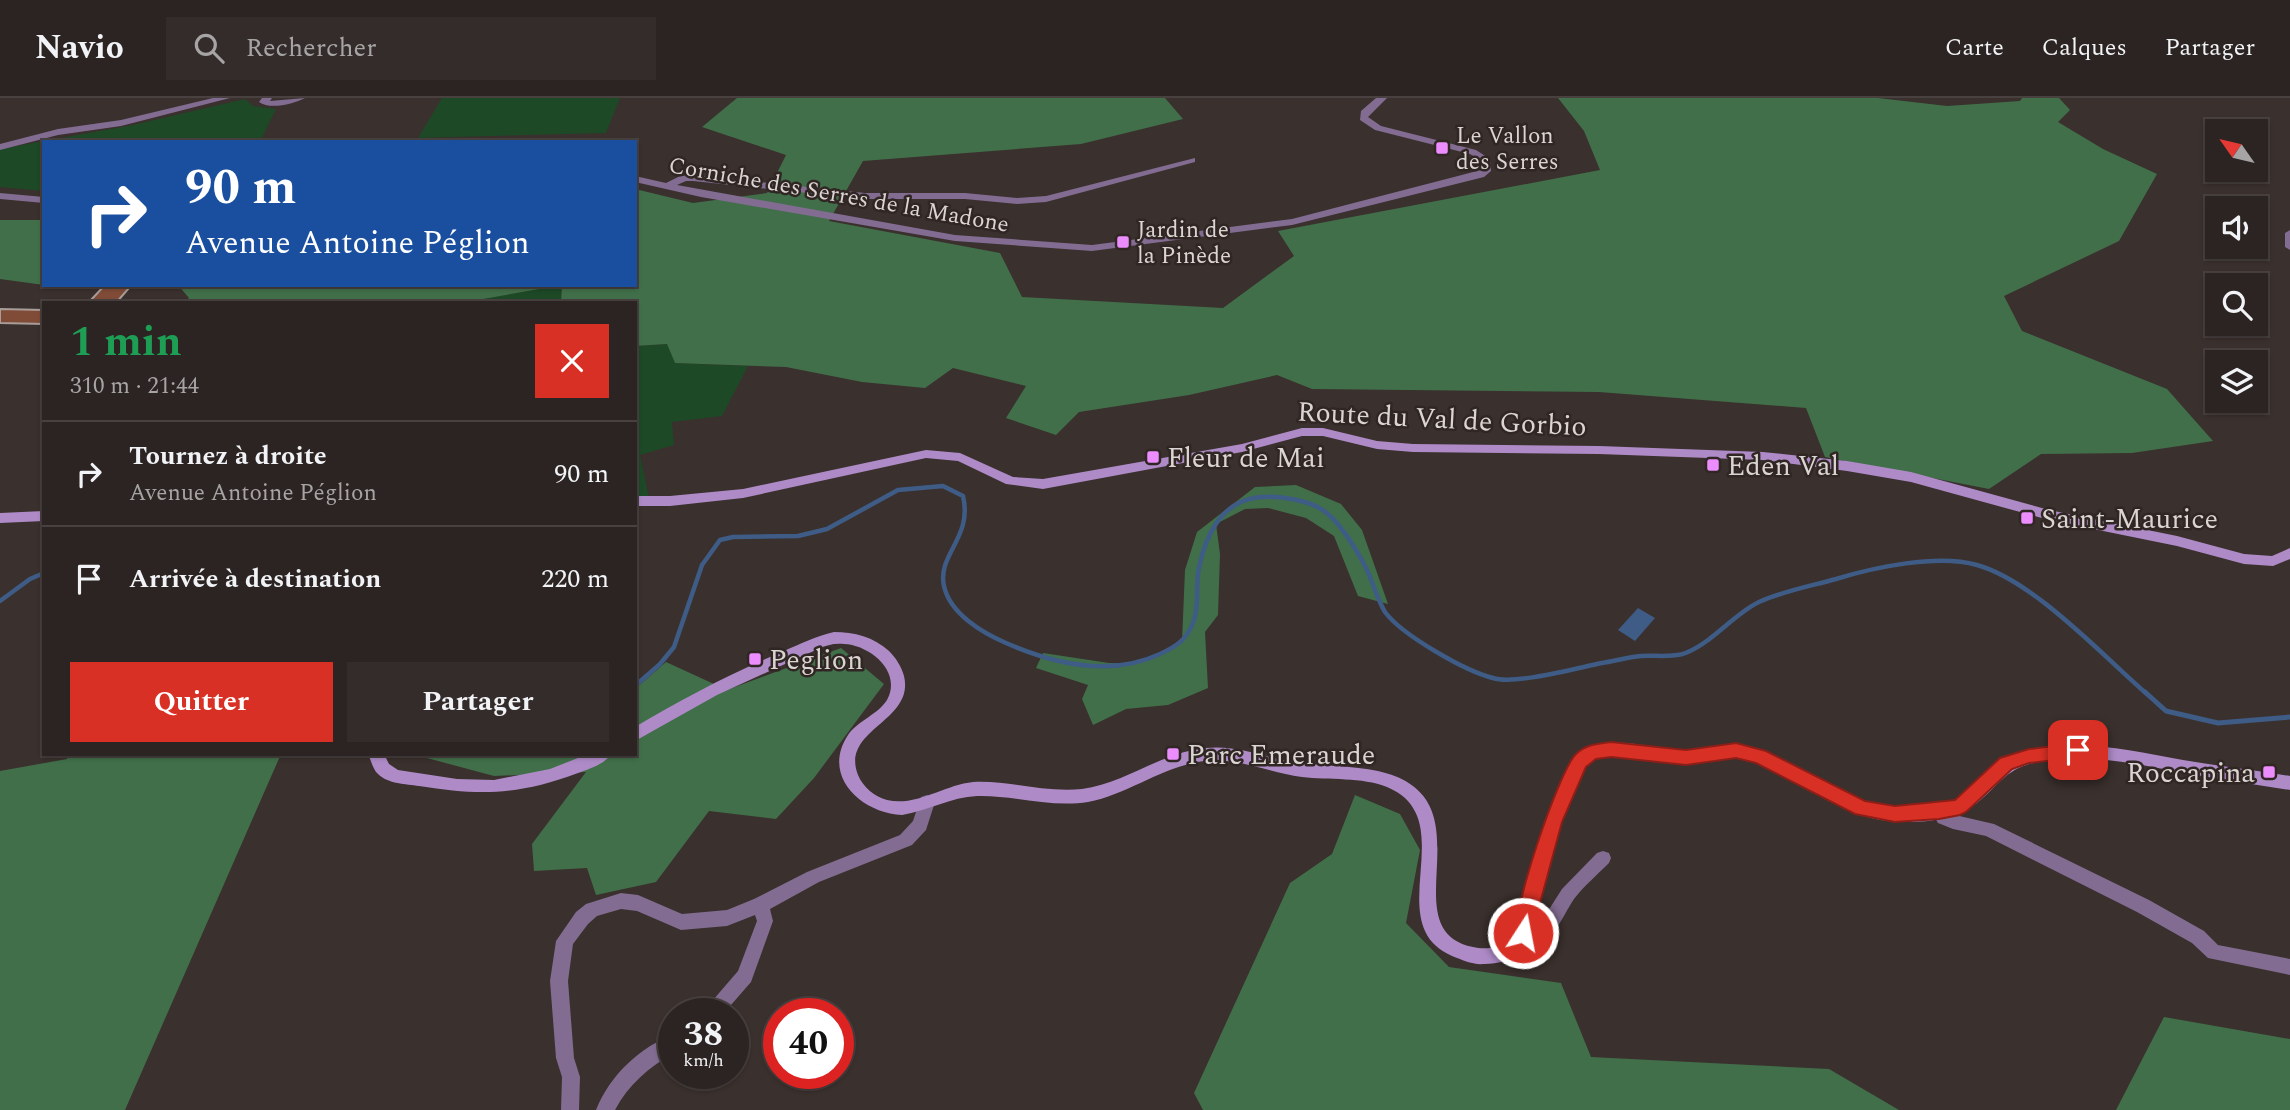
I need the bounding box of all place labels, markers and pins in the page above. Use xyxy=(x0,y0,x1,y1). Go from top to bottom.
place label: Le Vallon des Serres xyxy=(1456,119,1559,180)
marker: Le Vallon des Serres xyxy=(1434,140,1450,156)
place label: Jardin de la Pinède xyxy=(1137,213,1231,274)
marker: Jardin de la Pinède xyxy=(1115,234,1131,250)
place label: Fleur de Mai xyxy=(1167,437,1325,480)
place label: Eden Val xyxy=(1727,445,1839,488)
marker: Fleur de Mai xyxy=(1145,449,1161,465)
marker: Eden Val xyxy=(1705,457,1721,473)
place label: Saint-Maurice xyxy=(2041,498,2218,541)
marker: Saint-Maurice xyxy=(2019,510,2035,526)
place label: Peglion xyxy=(769,639,863,682)
marker: Peglion xyxy=(747,651,763,667)
pin xyxy=(2048,720,2108,780)
place label: Parc Emeraude xyxy=(1187,734,1375,777)
marker: Parc Emeraude xyxy=(1165,746,1181,762)
place label: Roccapina xyxy=(2126,752,2255,795)
marker: Roccapina xyxy=(2261,764,2277,780)

